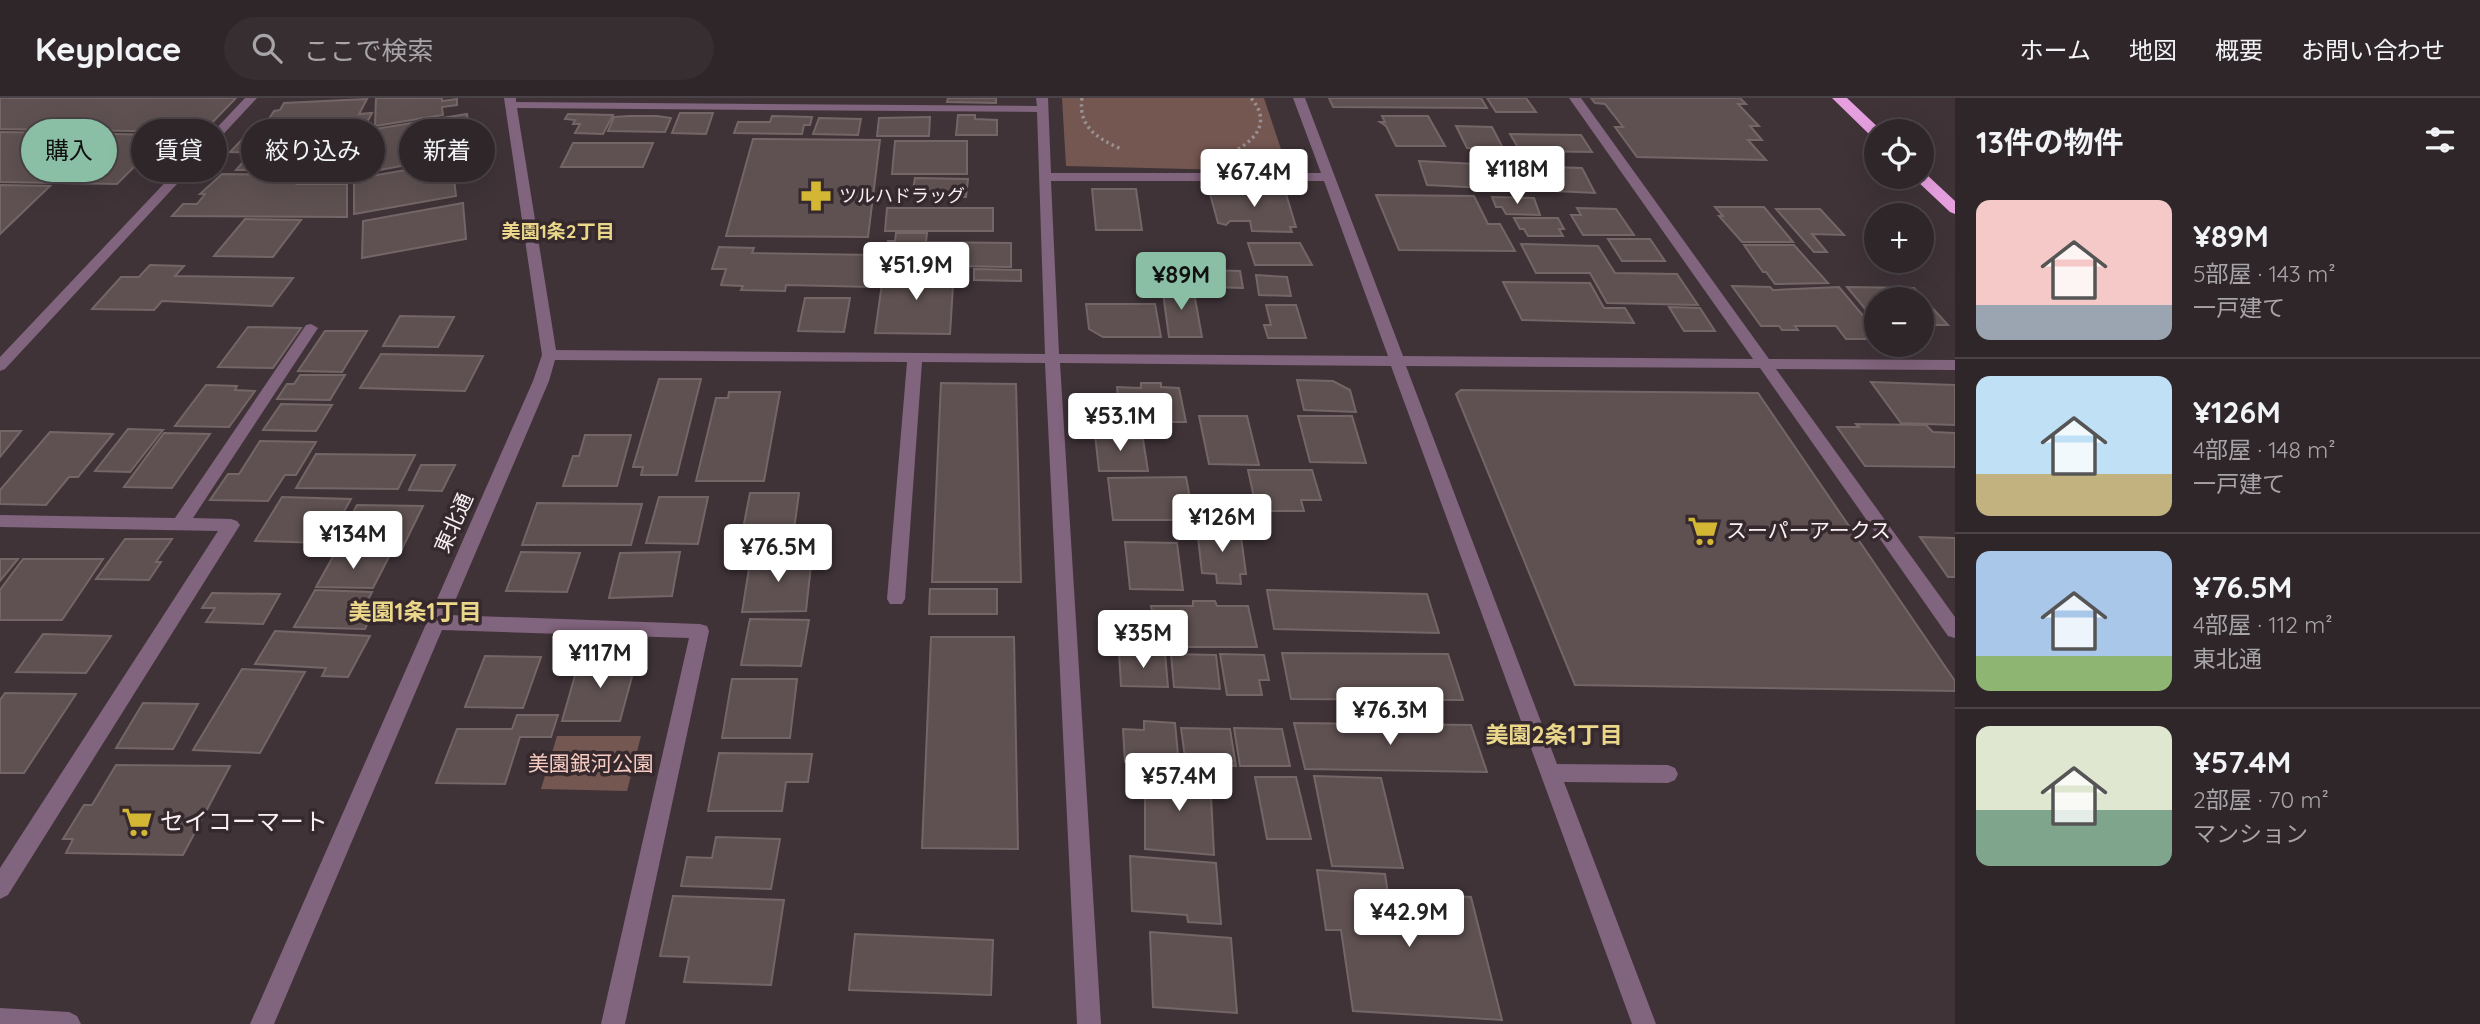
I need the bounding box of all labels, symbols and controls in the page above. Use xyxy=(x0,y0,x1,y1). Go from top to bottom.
search box xyxy=(224,17,714,80)
text: Keyplace xyxy=(35,28,182,69)
icon: search xyxy=(248,29,286,67)
text: ここで検索 xyxy=(304,34,434,67)
text: ホーム xyxy=(2020,35,2091,65)
text: 地図 xyxy=(2129,35,2177,65)
text: 概要 xyxy=(2215,35,2263,65)
text: お問い合わせ xyxy=(2301,35,2445,65)
chip: 購入 xyxy=(21,119,117,182)
chip: 賃貸 xyxy=(131,119,227,182)
chip: 絞り込み xyxy=(241,119,385,182)
chip: 新着 xyxy=(399,119,495,182)
map controls xyxy=(1864,119,1934,357)
button: locate xyxy=(1864,119,1934,189)
icon: filters xyxy=(2421,121,2459,159)
text: 13件の物件 xyxy=(1976,123,2124,161)
pin: ¥118M xyxy=(1468,146,1566,206)
pin: ¥67.4M xyxy=(1197,150,1311,209)
text: ¥118M xyxy=(1485,154,1549,183)
text: ¥67.4M xyxy=(1217,157,1291,186)
pharmacy icon: ツルハドラッグ xyxy=(799,179,833,213)
place label: ツルハドラッグ xyxy=(839,184,965,207)
button: + xyxy=(1864,203,1934,273)
text: ¥89M xyxy=(2193,217,2269,255)
district label: 美園1条2丁目 xyxy=(501,219,615,243)
icon: home xyxy=(2032,228,2116,312)
pin: ¥51.9M xyxy=(859,242,973,302)
text: ¥51.9M xyxy=(879,250,953,279)
pin: ¥89M xyxy=(1140,252,1222,312)
text: 5部屋 · 143 m² xyxy=(2193,259,2335,288)
text: ¥89M xyxy=(1152,260,1210,289)
button: − xyxy=(1864,287,1934,357)
text: 一戸建て xyxy=(2193,293,2285,322)
text: ¥126M xyxy=(2193,393,2281,431)
pin: ¥53.1M xyxy=(1063,394,1177,453)
text: ¥53.1M xyxy=(1084,401,1156,430)
icon: home xyxy=(2032,404,2116,488)
text: 4部屋 · 148 m² xyxy=(2193,435,2335,464)
text: 一戸建て xyxy=(2193,469,2285,498)
street label: 東北通 xyxy=(428,489,478,557)
pin: ¥126M xyxy=(1173,494,1271,554)
text: ¥126M xyxy=(1188,502,1256,531)
pin: ¥134M xyxy=(304,512,402,571)
supermarket icon: スーパーアークス xyxy=(1686,514,1720,548)
place label: スーパーアークス xyxy=(1726,517,1891,543)
text: ¥134M xyxy=(319,519,387,548)
pin: ¥76.5M xyxy=(721,524,835,584)
text: ¥76.5M xyxy=(740,532,816,561)
text: ¥76.5M xyxy=(2193,568,2292,606)
icon: home xyxy=(2032,579,2116,663)
district label: 美園1条1丁目 xyxy=(349,597,481,626)
pin: ¥35M xyxy=(1102,610,1184,670)
text: 4部屋 · 112 m² xyxy=(2193,610,2332,639)
text: ¥35M xyxy=(1114,618,1172,647)
pin: ¥117M xyxy=(551,630,649,690)
text: ¥117M xyxy=(568,638,632,667)
text: 東北通 xyxy=(2193,644,2262,673)
pin: ¥76.3M xyxy=(1333,688,1447,747)
text: ¥76.3M xyxy=(1352,695,1428,724)
district label: 美園2条1丁目 xyxy=(1485,720,1623,749)
text: ¥57.4M xyxy=(2193,743,2291,781)
park label: 美園銀河公園 xyxy=(528,750,654,776)
pin: ¥57.4M xyxy=(1122,754,1236,813)
icon: home xyxy=(2032,754,2116,838)
text: ¥57.4M xyxy=(1141,761,1217,790)
text: 2部屋 · 70 m² xyxy=(2193,785,2329,814)
supermarket icon: セイコーマート xyxy=(120,805,154,839)
place label: セイコーマート xyxy=(160,806,328,836)
text: マンション xyxy=(2193,819,2308,848)
pin: ¥42.9M xyxy=(1352,890,1466,949)
text: ¥42.9M xyxy=(1370,897,1448,926)

